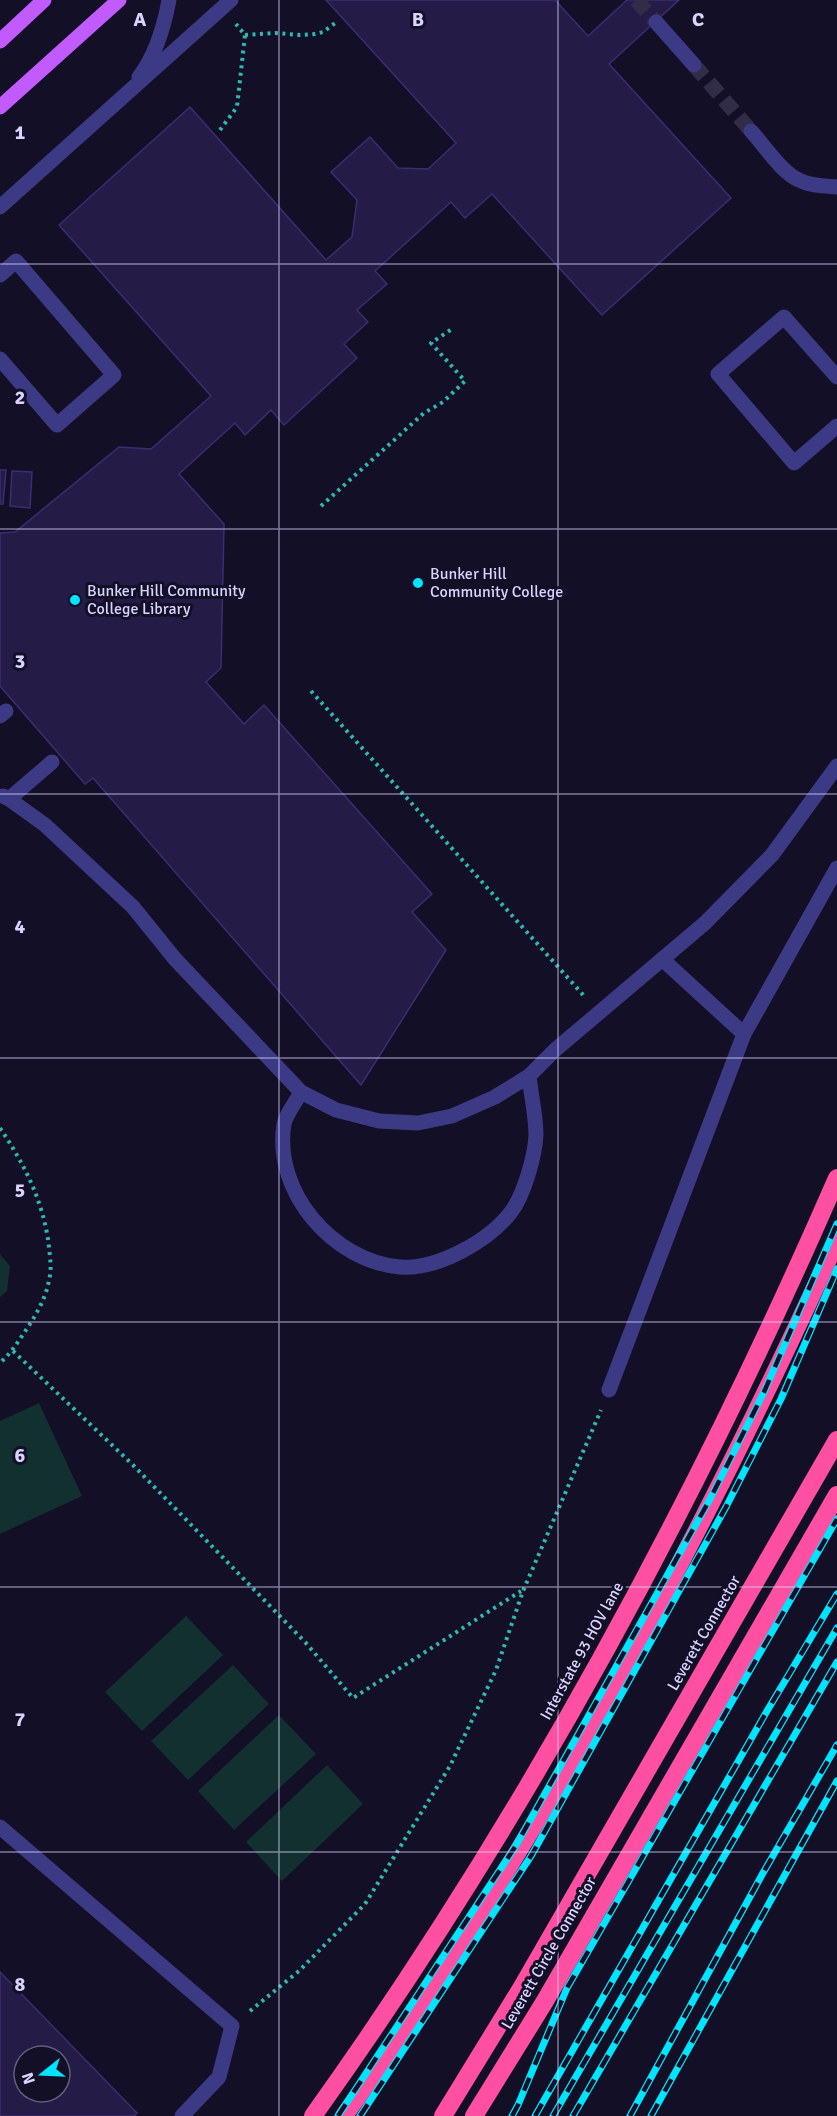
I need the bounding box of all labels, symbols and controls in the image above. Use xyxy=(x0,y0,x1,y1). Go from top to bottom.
text: A xyxy=(134,7,147,32)
text: B xyxy=(412,7,424,32)
text: C xyxy=(692,7,704,32)
text: 1 xyxy=(15,120,26,145)
text: 2 xyxy=(15,385,25,410)
place label: Bunker Hill Community College xyxy=(430,564,563,602)
marker: Bunker Hill Community College xyxy=(411,576,425,590)
place label: Bunker Hill Community College Library xyxy=(87,581,246,619)
marker: Bunker Hill Community College Library xyxy=(68,593,82,607)
text: 3 xyxy=(15,649,25,674)
text: 4 xyxy=(15,914,26,939)
text: 5 xyxy=(15,1178,25,1203)
text: 6 xyxy=(15,1443,26,1468)
street label: Leverett Connector xyxy=(663,1572,745,1694)
street label: Interstate 93 HOV lane xyxy=(536,1579,628,1723)
text: 7 xyxy=(15,1707,26,1732)
street label: Leverett Circle Connector xyxy=(497,1873,601,2033)
text: 8 xyxy=(15,1972,26,1997)
north arrow xyxy=(12,2044,72,2104)
text: N xyxy=(17,2070,40,2087)

